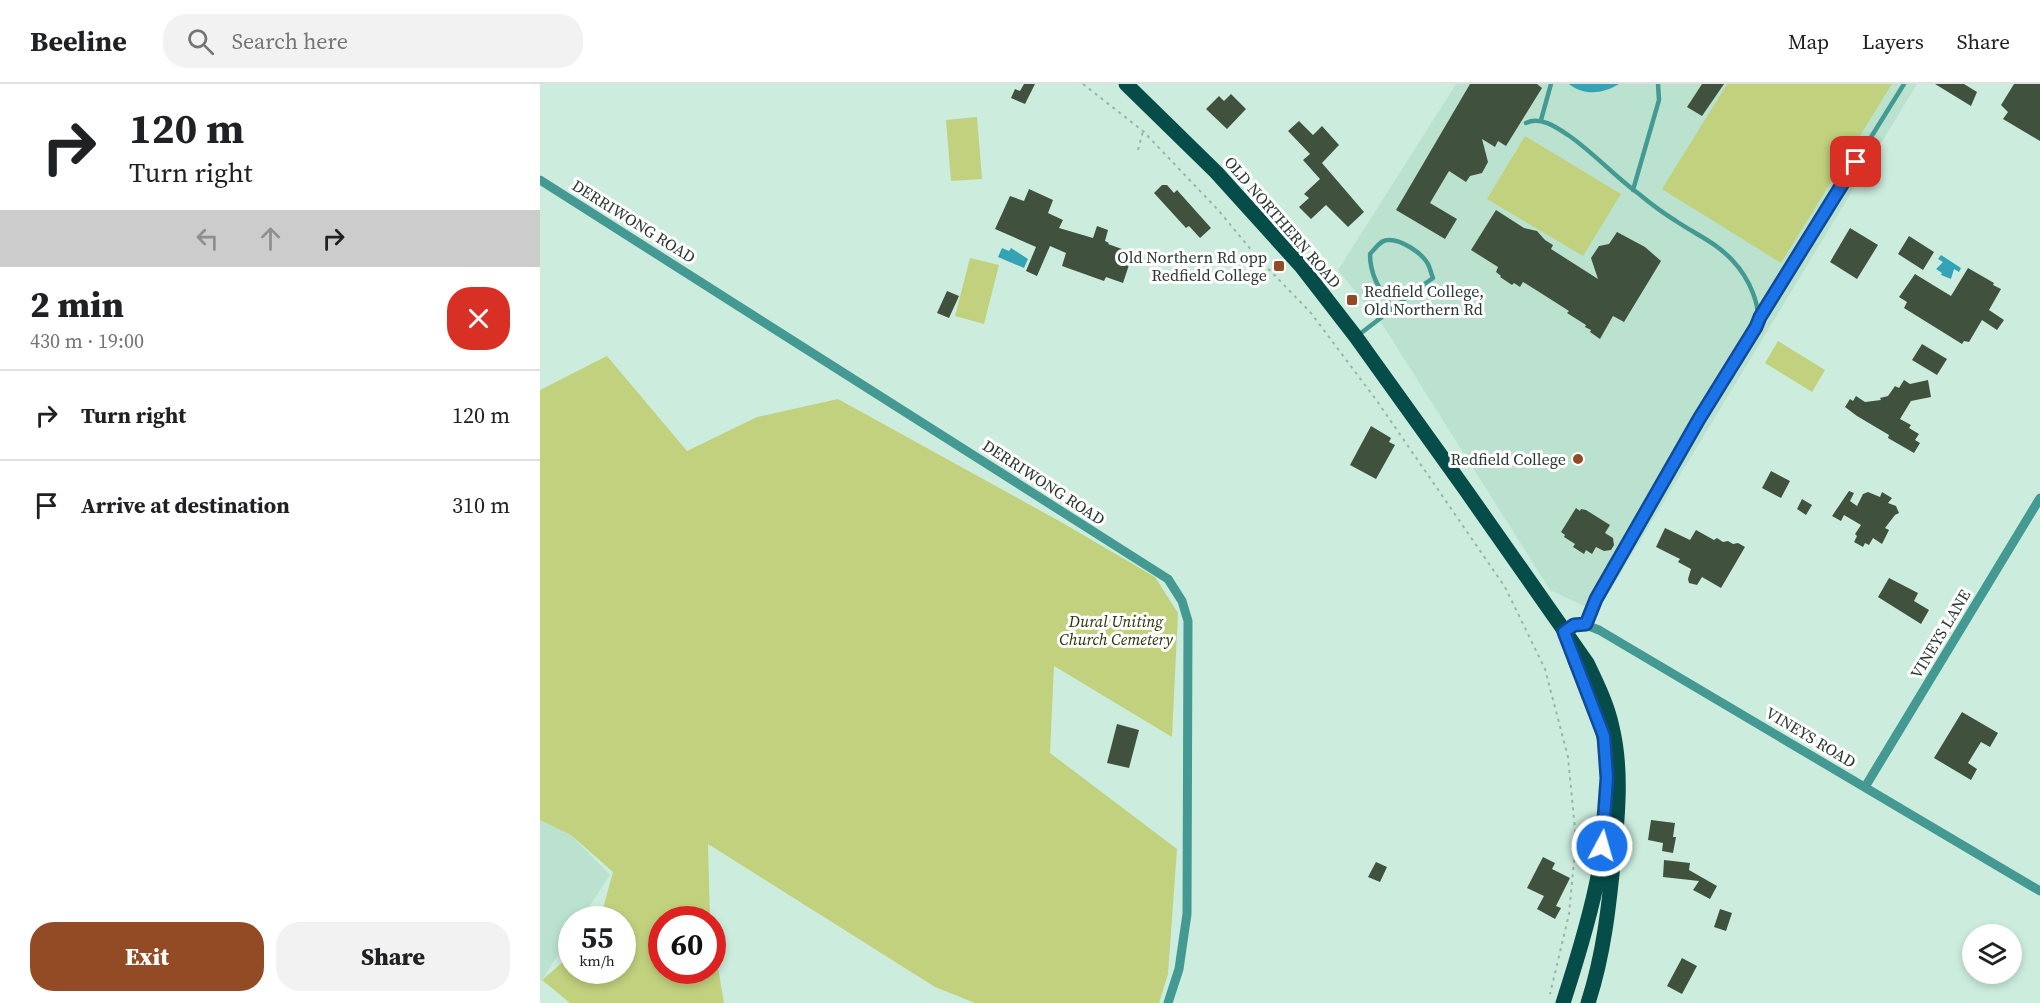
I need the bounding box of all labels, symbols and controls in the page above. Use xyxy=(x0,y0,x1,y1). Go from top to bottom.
search box xyxy=(163,14,583,68)
text: Beeline xyxy=(30,22,127,60)
icon: search xyxy=(184,25,217,58)
text: Search here xyxy=(232,26,348,56)
text: Map xyxy=(1788,27,1829,56)
text: Layers xyxy=(1862,27,1924,56)
text: Share xyxy=(1957,27,2010,56)
text: 120 m xyxy=(129,99,244,157)
icon: right xyxy=(30,108,108,186)
pin xyxy=(1830,136,1881,187)
icon: arrive xyxy=(1839,145,1872,178)
street label: OLD NORTHERN ROAD xyxy=(1220,151,1346,293)
text: Turn right xyxy=(129,154,253,191)
street label: DERRIWONG ROAD xyxy=(568,174,700,268)
icon: left xyxy=(191,222,224,255)
icon: ahead xyxy=(254,222,287,255)
icon: right xyxy=(317,222,350,255)
place label: Old Northern Rd opp Redfield College xyxy=(1117,246,1267,286)
marker: Old Northern Rd opp Redfield College xyxy=(1272,259,1286,273)
text: 2 min xyxy=(30,280,124,329)
place label: Redfield College, Old Northern Rd xyxy=(1364,280,1484,320)
button: close xyxy=(447,287,510,350)
marker: Redfield College, Old Northern Rd xyxy=(1345,293,1359,307)
text: 430 m · 19:00 xyxy=(30,327,144,355)
icon: right xyxy=(30,399,63,432)
text: Turn right xyxy=(81,400,186,430)
text: 120 m xyxy=(452,400,510,430)
street label: DERRIWONG ROAD xyxy=(979,434,1109,530)
place label: Redfield College xyxy=(1451,448,1566,470)
marker: Redfield College xyxy=(1571,452,1585,466)
icon: arrive xyxy=(30,489,63,522)
text: Arrive at destination xyxy=(81,490,290,520)
text: 310 m xyxy=(452,490,510,520)
street label: VINEYS LANE xyxy=(1905,585,1975,683)
park label: Dural Uniting Church Cemetery xyxy=(1059,610,1173,650)
street label: VINEYS ROAD xyxy=(1762,701,1860,773)
position arrow xyxy=(1570,814,1634,878)
speed limit sign: 60 xyxy=(648,906,726,984)
text: 55 xyxy=(581,917,613,958)
button: Exit xyxy=(30,922,264,991)
button: Share xyxy=(276,922,510,991)
map controls xyxy=(1962,924,2022,984)
button: layers xyxy=(1962,924,2022,984)
text: km/h xyxy=(579,950,615,971)

